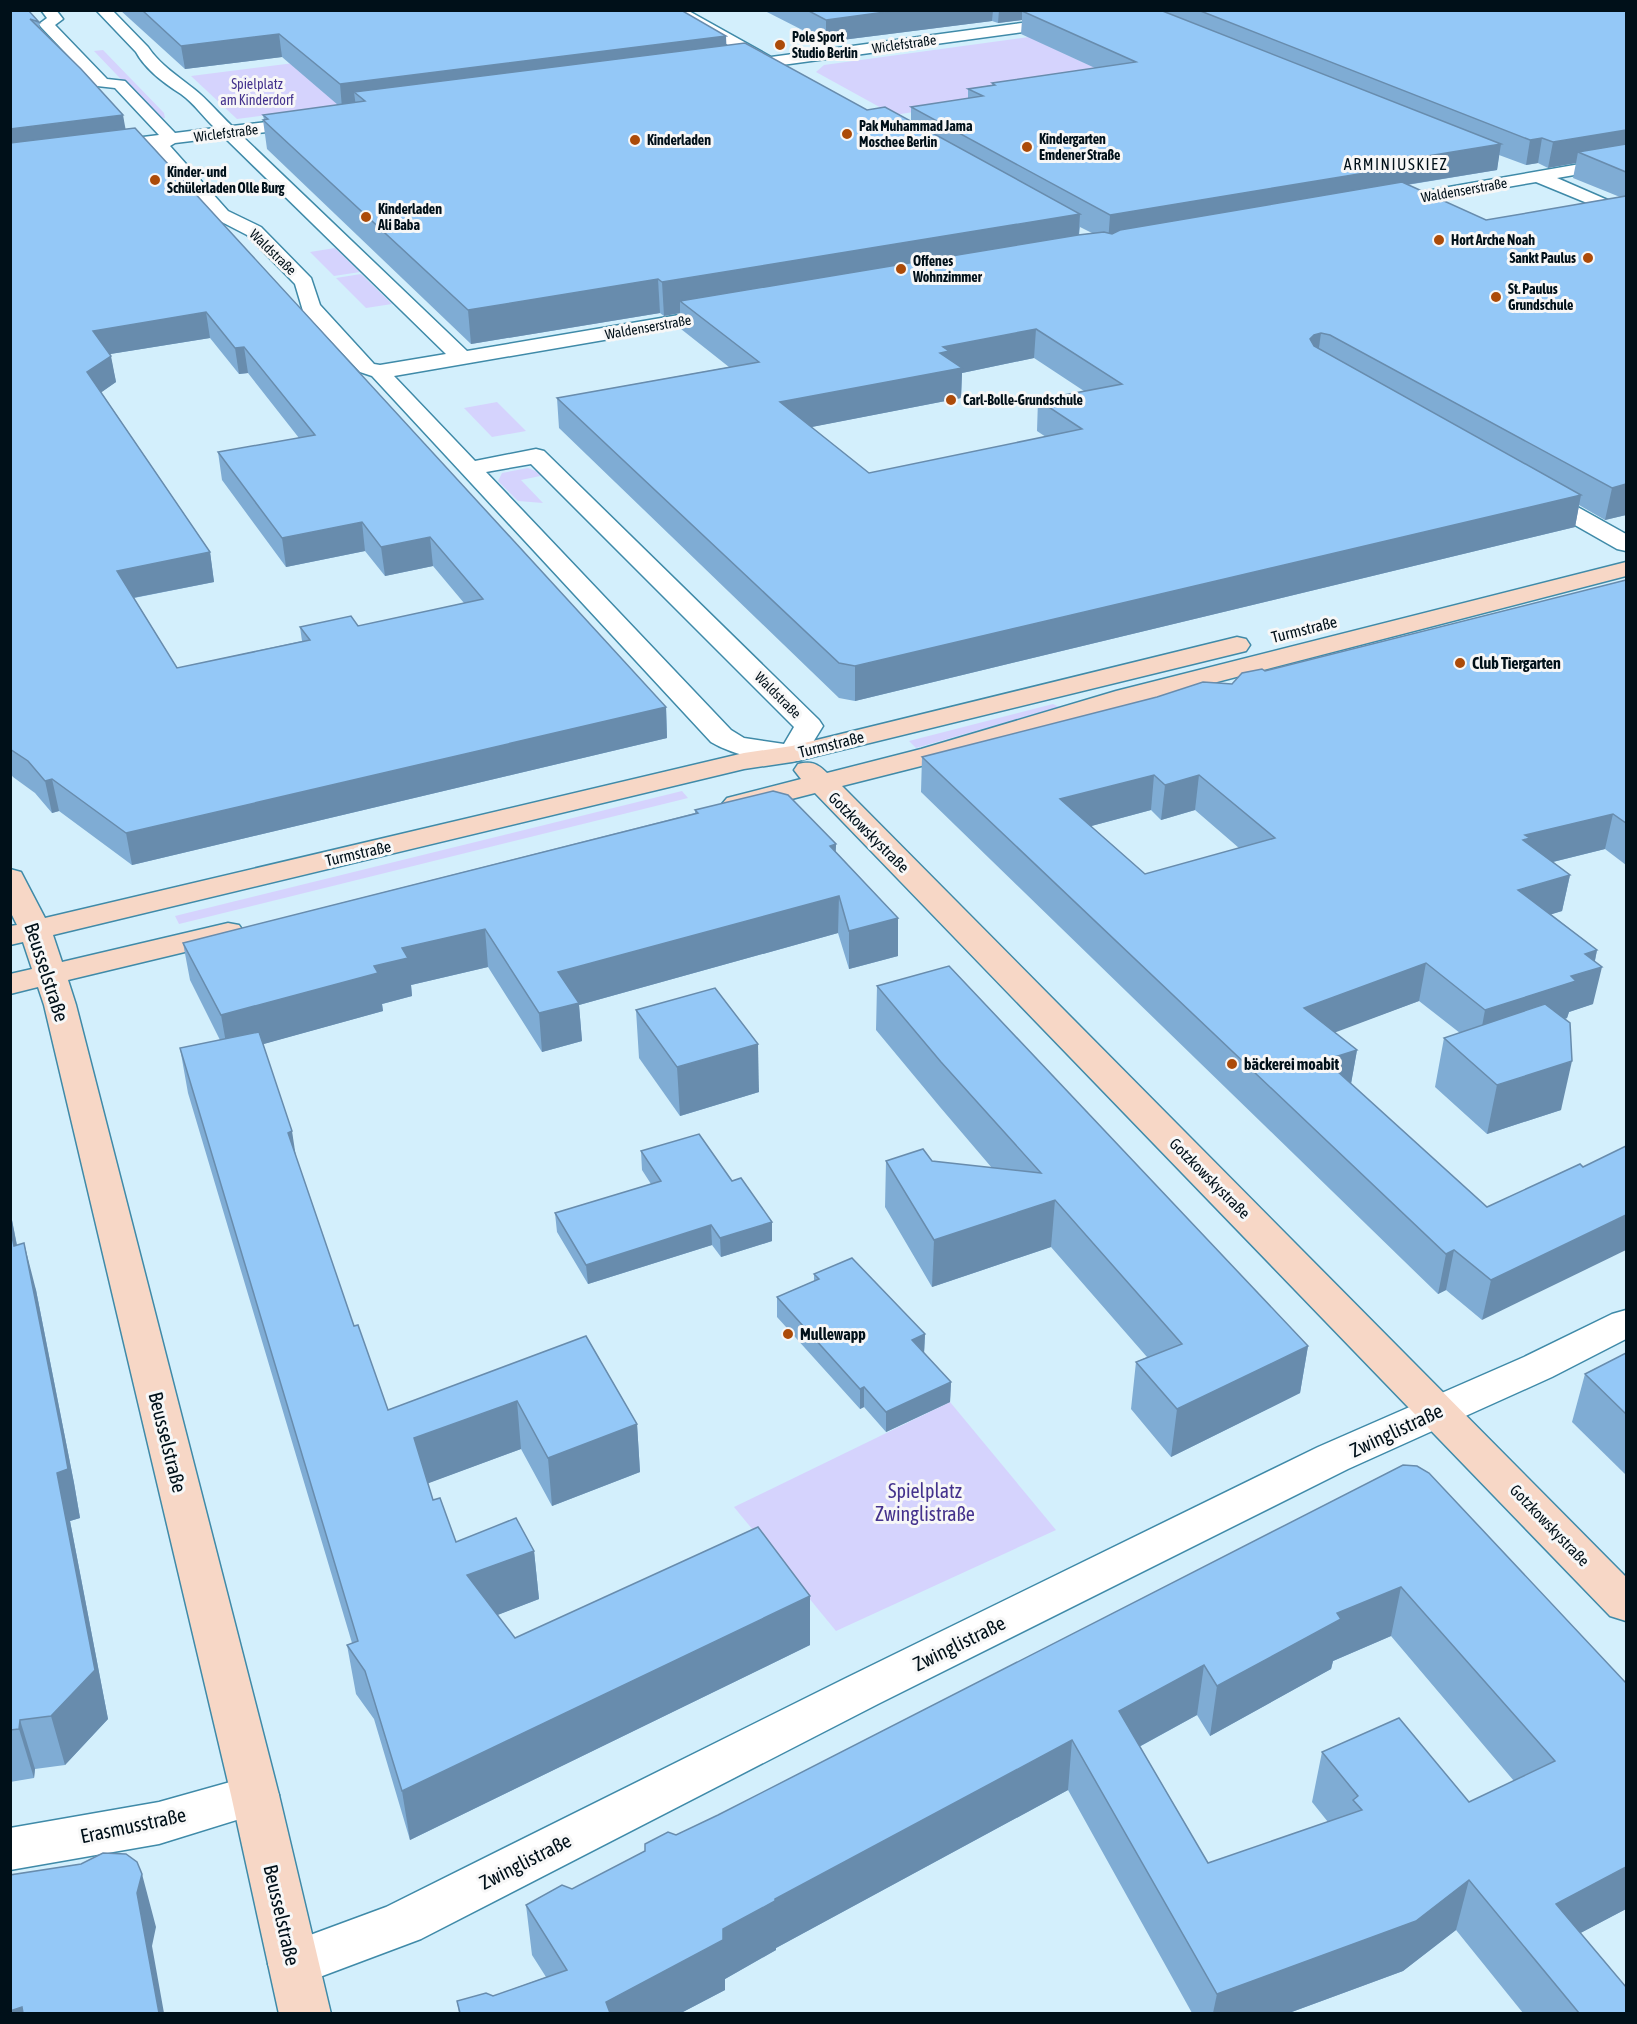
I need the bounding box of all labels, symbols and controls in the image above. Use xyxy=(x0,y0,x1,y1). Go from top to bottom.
place label: Pole Sport Studio Berlin xyxy=(792,29,858,61)
street label: Wiclefstraße xyxy=(871,32,937,56)
marker: Pole Sport Studio Berlin xyxy=(773,38,787,52)
park label: Spielplatz am Kinderdorf xyxy=(220,76,294,108)
place label: Pak Muhammad Jama Moschee Berlin xyxy=(859,118,973,150)
street label: Wiclefstraße xyxy=(193,121,259,145)
marker: Pak Muhammad Jama Moschee Berlin xyxy=(840,127,854,141)
place label: Kindergarten Emdener Straße xyxy=(1039,131,1120,163)
place label: Kinderladen xyxy=(647,132,711,148)
marker: Kinderladen xyxy=(628,133,642,147)
marker: Kindergarten Emdener Straße xyxy=(1020,140,1034,154)
district label: ARMINIUSKIEZ xyxy=(1344,155,1448,173)
place label: Kinder- und Schülerladen Olle Burg xyxy=(167,164,285,196)
marker: Kinder- und Schülerladen Olle Burg xyxy=(148,173,162,187)
street label: Waldenserstraße xyxy=(1420,175,1508,205)
place label: Kinderladen Ali Baba xyxy=(377,201,442,233)
marker: Kinderladen Ali Baba xyxy=(359,210,373,224)
street label: Waldstraße xyxy=(246,226,300,278)
place label: Hort Arche Noah xyxy=(1451,232,1535,248)
marker: Hort Arche Noah xyxy=(1432,233,1446,247)
place label: Sankt Paulus xyxy=(1509,250,1576,266)
marker: Sankt Paulus xyxy=(1581,251,1595,265)
place label: Offenes Wohnzimmer xyxy=(912,253,983,285)
marker: Offenes Wohnzimmer xyxy=(894,262,908,276)
place label: St. Paulus Grundschule xyxy=(1508,281,1573,313)
marker: St. Paulus Grundschule xyxy=(1489,290,1503,304)
street label: Waldenserstraße xyxy=(604,312,692,342)
place label: Carl-Bolle-Grundschule xyxy=(963,392,1083,408)
marker: Carl-Bolle-Grundschule xyxy=(944,393,958,407)
street label: Turmstraße xyxy=(1269,612,1339,646)
place label: Club Tiergarten xyxy=(1472,654,1561,672)
marker: Club Tiergarten xyxy=(1453,656,1467,670)
street label: Waldstraße xyxy=(752,669,804,721)
street label: Turmstraße xyxy=(796,727,866,761)
street label: Gotzkowskystraße xyxy=(824,788,913,877)
street label: Turmstraße xyxy=(323,837,393,869)
street label: Beusselstraße xyxy=(20,920,74,1024)
place label: bäckerei moabit xyxy=(1244,1055,1340,1073)
marker: bäckerei moabit xyxy=(1225,1057,1239,1071)
street label: Gotzkowskystraße xyxy=(1165,1134,1254,1223)
place label: Mullewapp xyxy=(800,1325,866,1343)
marker: Mullewapp xyxy=(781,1327,795,1341)
street label: Beusselstraße xyxy=(144,1389,192,1495)
street label: Zwinglistraße xyxy=(1346,1398,1446,1462)
park label: Spielplatz Zwinglistraße xyxy=(875,1479,975,1525)
street label: Gotzkowskystraße xyxy=(1506,1481,1593,1570)
street label: Zwinglistraße xyxy=(909,1611,1009,1675)
street label: Erasmusstraße xyxy=(78,1803,188,1847)
street label: Zwinglistraße xyxy=(475,1828,575,1894)
street label: Beusselstraße xyxy=(259,1862,305,1968)

